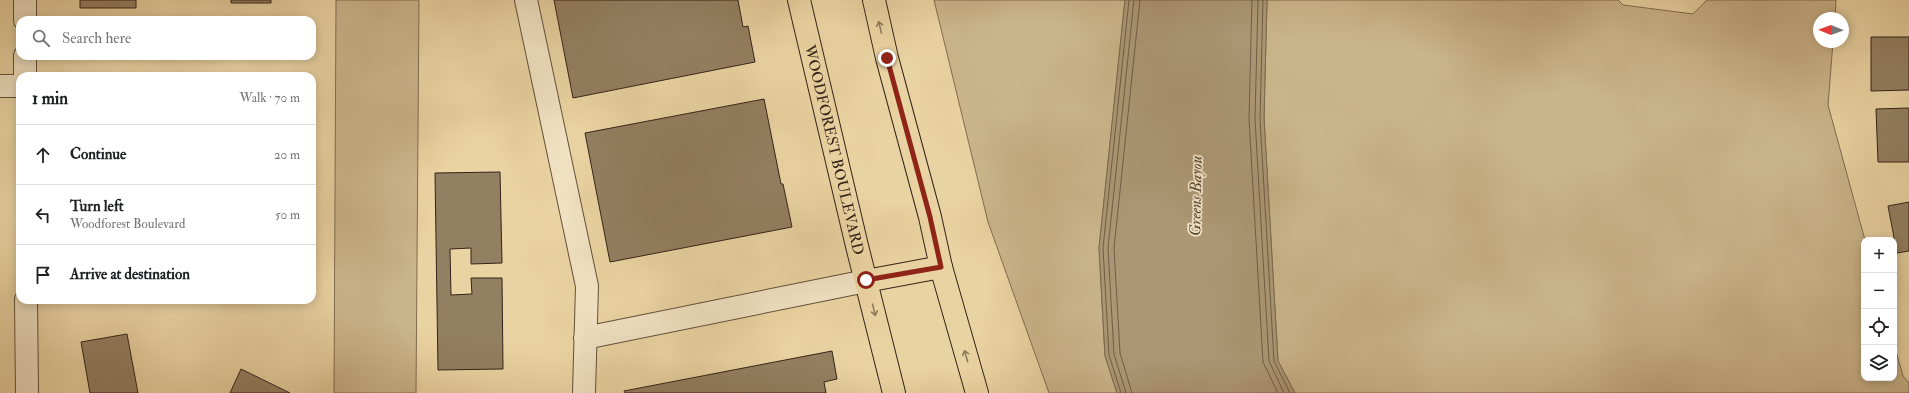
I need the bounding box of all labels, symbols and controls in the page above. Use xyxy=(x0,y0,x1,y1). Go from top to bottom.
north arrow xyxy=(1813,12,1849,48)
search box xyxy=(16,16,316,60)
one-way arrow xyxy=(875,21,883,34)
icon: search xyxy=(30,27,52,49)
text: Search here xyxy=(62,29,131,48)
street label: WOODFOREST BOULEVARD xyxy=(800,42,868,257)
route end xyxy=(878,49,896,67)
text: 1 min xyxy=(32,88,68,109)
text: Walk · 70 m xyxy=(240,90,300,106)
icon: ahead xyxy=(32,144,54,166)
text: Continue xyxy=(70,145,126,164)
text: 20 m xyxy=(274,147,300,163)
water label: Greens Bayou xyxy=(1185,155,1207,236)
text: Turn left xyxy=(70,197,124,216)
icon: left xyxy=(32,204,54,226)
text: 50 m xyxy=(275,207,300,223)
text: Woodforest Boulevard xyxy=(70,216,185,232)
map controls xyxy=(1861,237,1897,381)
button: + xyxy=(1861,237,1897,273)
icon: arrive xyxy=(32,264,54,286)
text: Arrive at destination xyxy=(70,265,190,284)
route start xyxy=(857,271,875,289)
button: − xyxy=(1861,273,1897,309)
one-way arrow xyxy=(870,303,878,316)
button: locate xyxy=(1861,309,1897,345)
button: layers xyxy=(1861,345,1897,381)
one-way arrow xyxy=(962,349,969,362)

